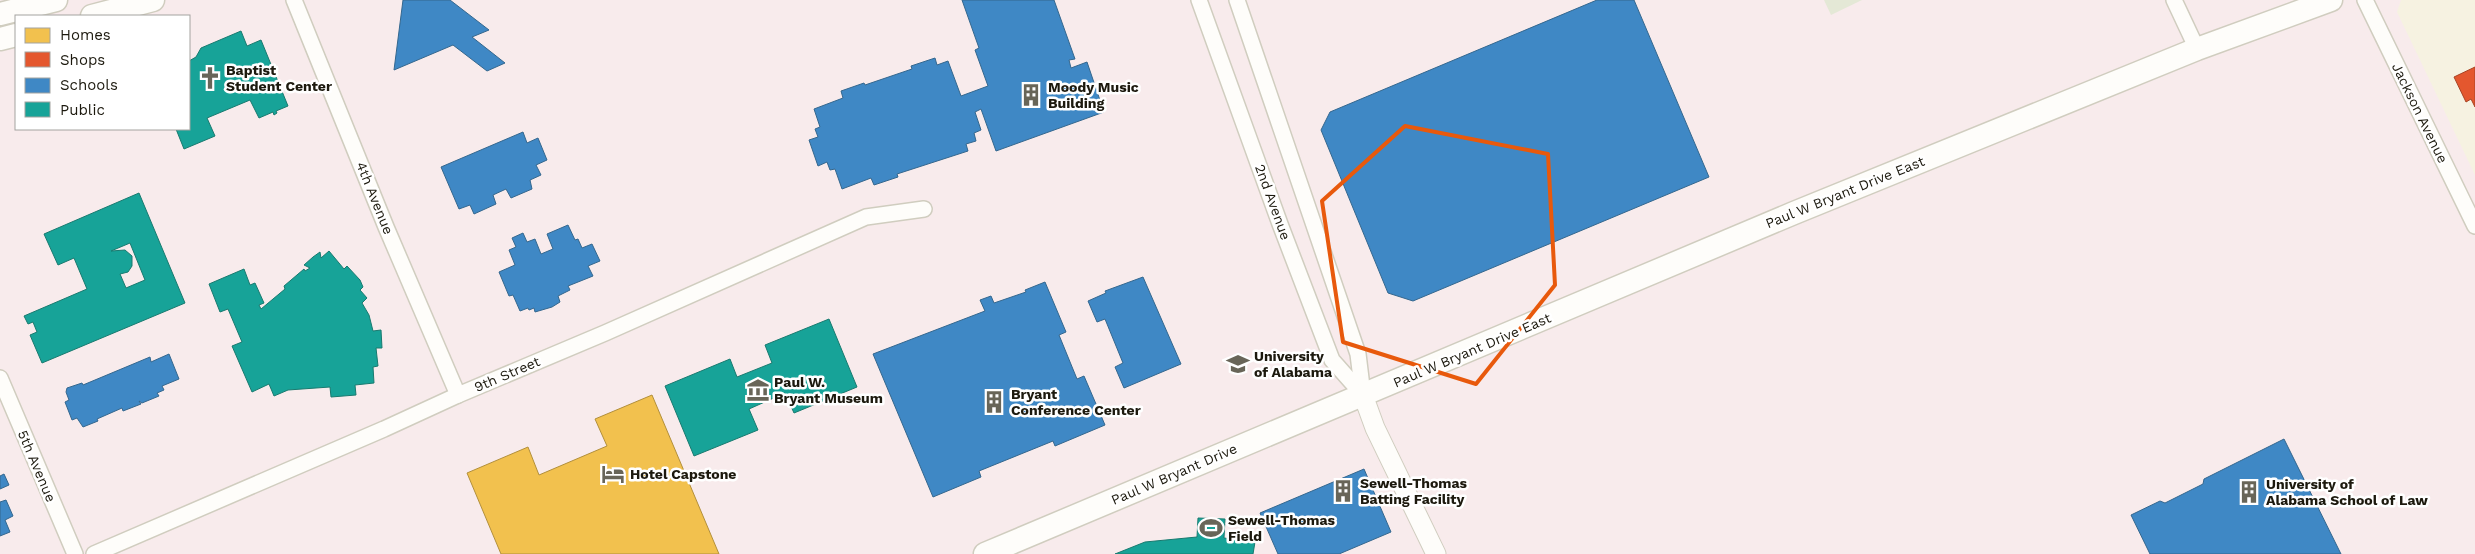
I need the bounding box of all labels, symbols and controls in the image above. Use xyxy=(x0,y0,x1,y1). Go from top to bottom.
legend xyxy=(15,15,190,130)
text: Homes xyxy=(60,26,111,44)
text: Shops xyxy=(60,51,105,69)
street label: Jackson Avenue xyxy=(2389,60,2451,166)
place label: Baptist Student Center xyxy=(226,62,332,94)
church icon: Baptist Student Center xyxy=(197,65,223,91)
text: Schools xyxy=(60,76,118,94)
place label: Moody Music Building xyxy=(1048,79,1139,111)
building icon: Moody Music Building xyxy=(1018,82,1044,108)
text: Public xyxy=(60,101,105,119)
street label: Paul W Bryant Drive East xyxy=(1763,153,1927,231)
street label: 4th Avenue xyxy=(353,159,397,237)
street label: 2nd Avenue xyxy=(1252,162,1294,242)
street label: Paul W Bryant Drive East xyxy=(1391,309,1553,391)
place label: University of Alabama xyxy=(1254,348,1333,380)
school or university icon: University of Alabama xyxy=(1225,351,1251,377)
street label: 9th Street xyxy=(472,353,543,395)
place label: Paul W. Bryant Museum xyxy=(774,374,883,406)
museum icon: Paul W. Bryant Museum xyxy=(745,377,771,403)
place label: Bryant Conference Center xyxy=(1011,386,1141,418)
building icon: Bryant Conference Center xyxy=(981,389,1007,415)
street label: 5th Avenue xyxy=(15,428,59,504)
street label: Paul W Bryant Drive xyxy=(1109,440,1239,508)
hotel icon: Hotel Capstone xyxy=(600,461,626,487)
place label: Hotel Capstone xyxy=(630,466,736,482)
place label: Sewell-Thomas Batting Facility xyxy=(1360,475,1468,507)
place label: University of Alabama School of Law xyxy=(2266,476,2428,508)
building icon: Sewell-Thomas Batting Facility xyxy=(1330,478,1356,504)
building icon: University of Alabama School of Law xyxy=(2236,479,2262,505)
place label: Sewell-Thomas Field xyxy=(1228,512,1336,544)
sports icon: Sewell-Thomas Field xyxy=(1198,515,1224,541)

